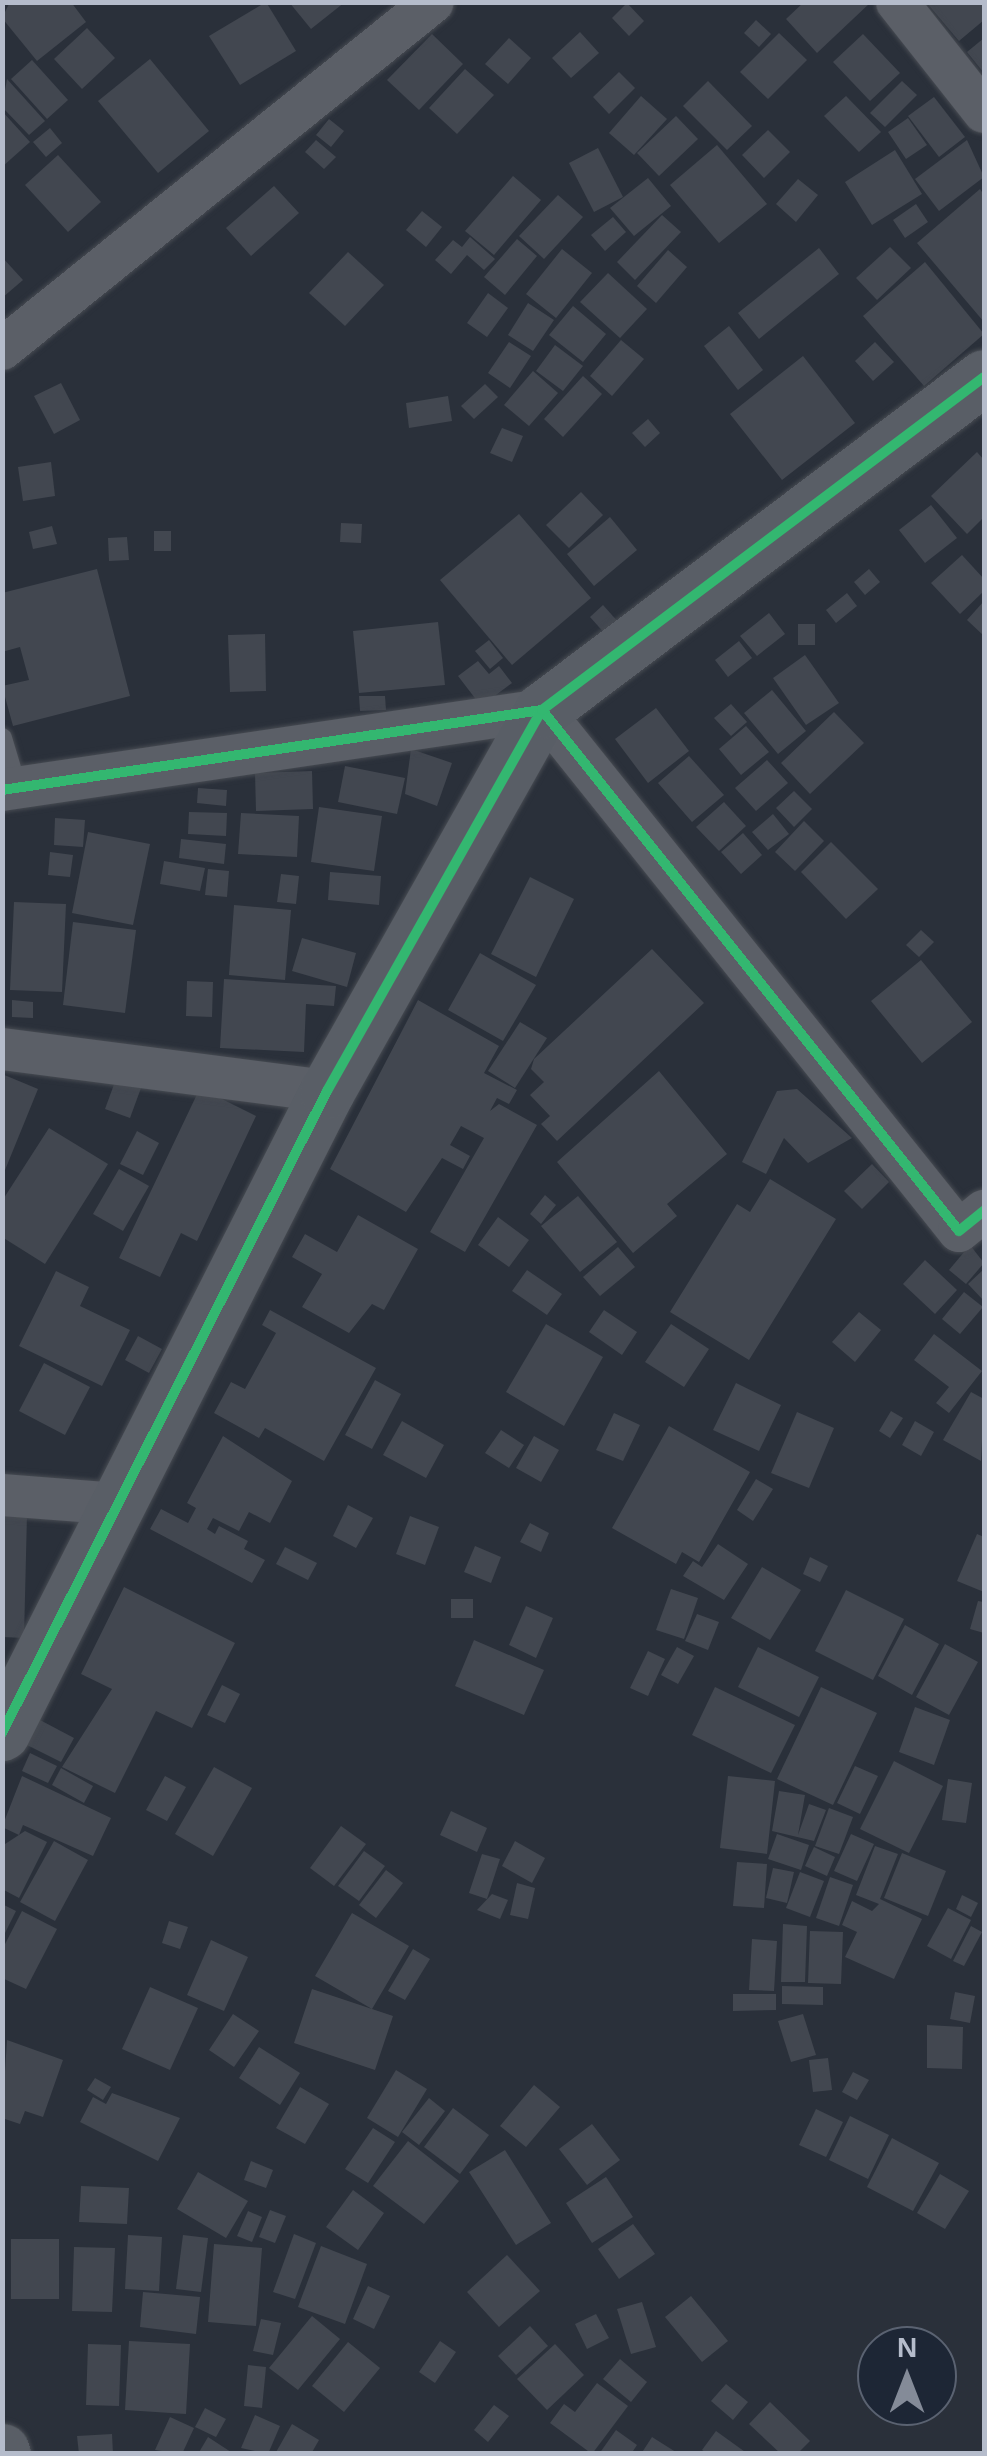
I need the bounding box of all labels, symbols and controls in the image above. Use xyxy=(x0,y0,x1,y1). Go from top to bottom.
north arrow xyxy=(857,2326,957,2426)
text: N xyxy=(897,2332,917,2363)

